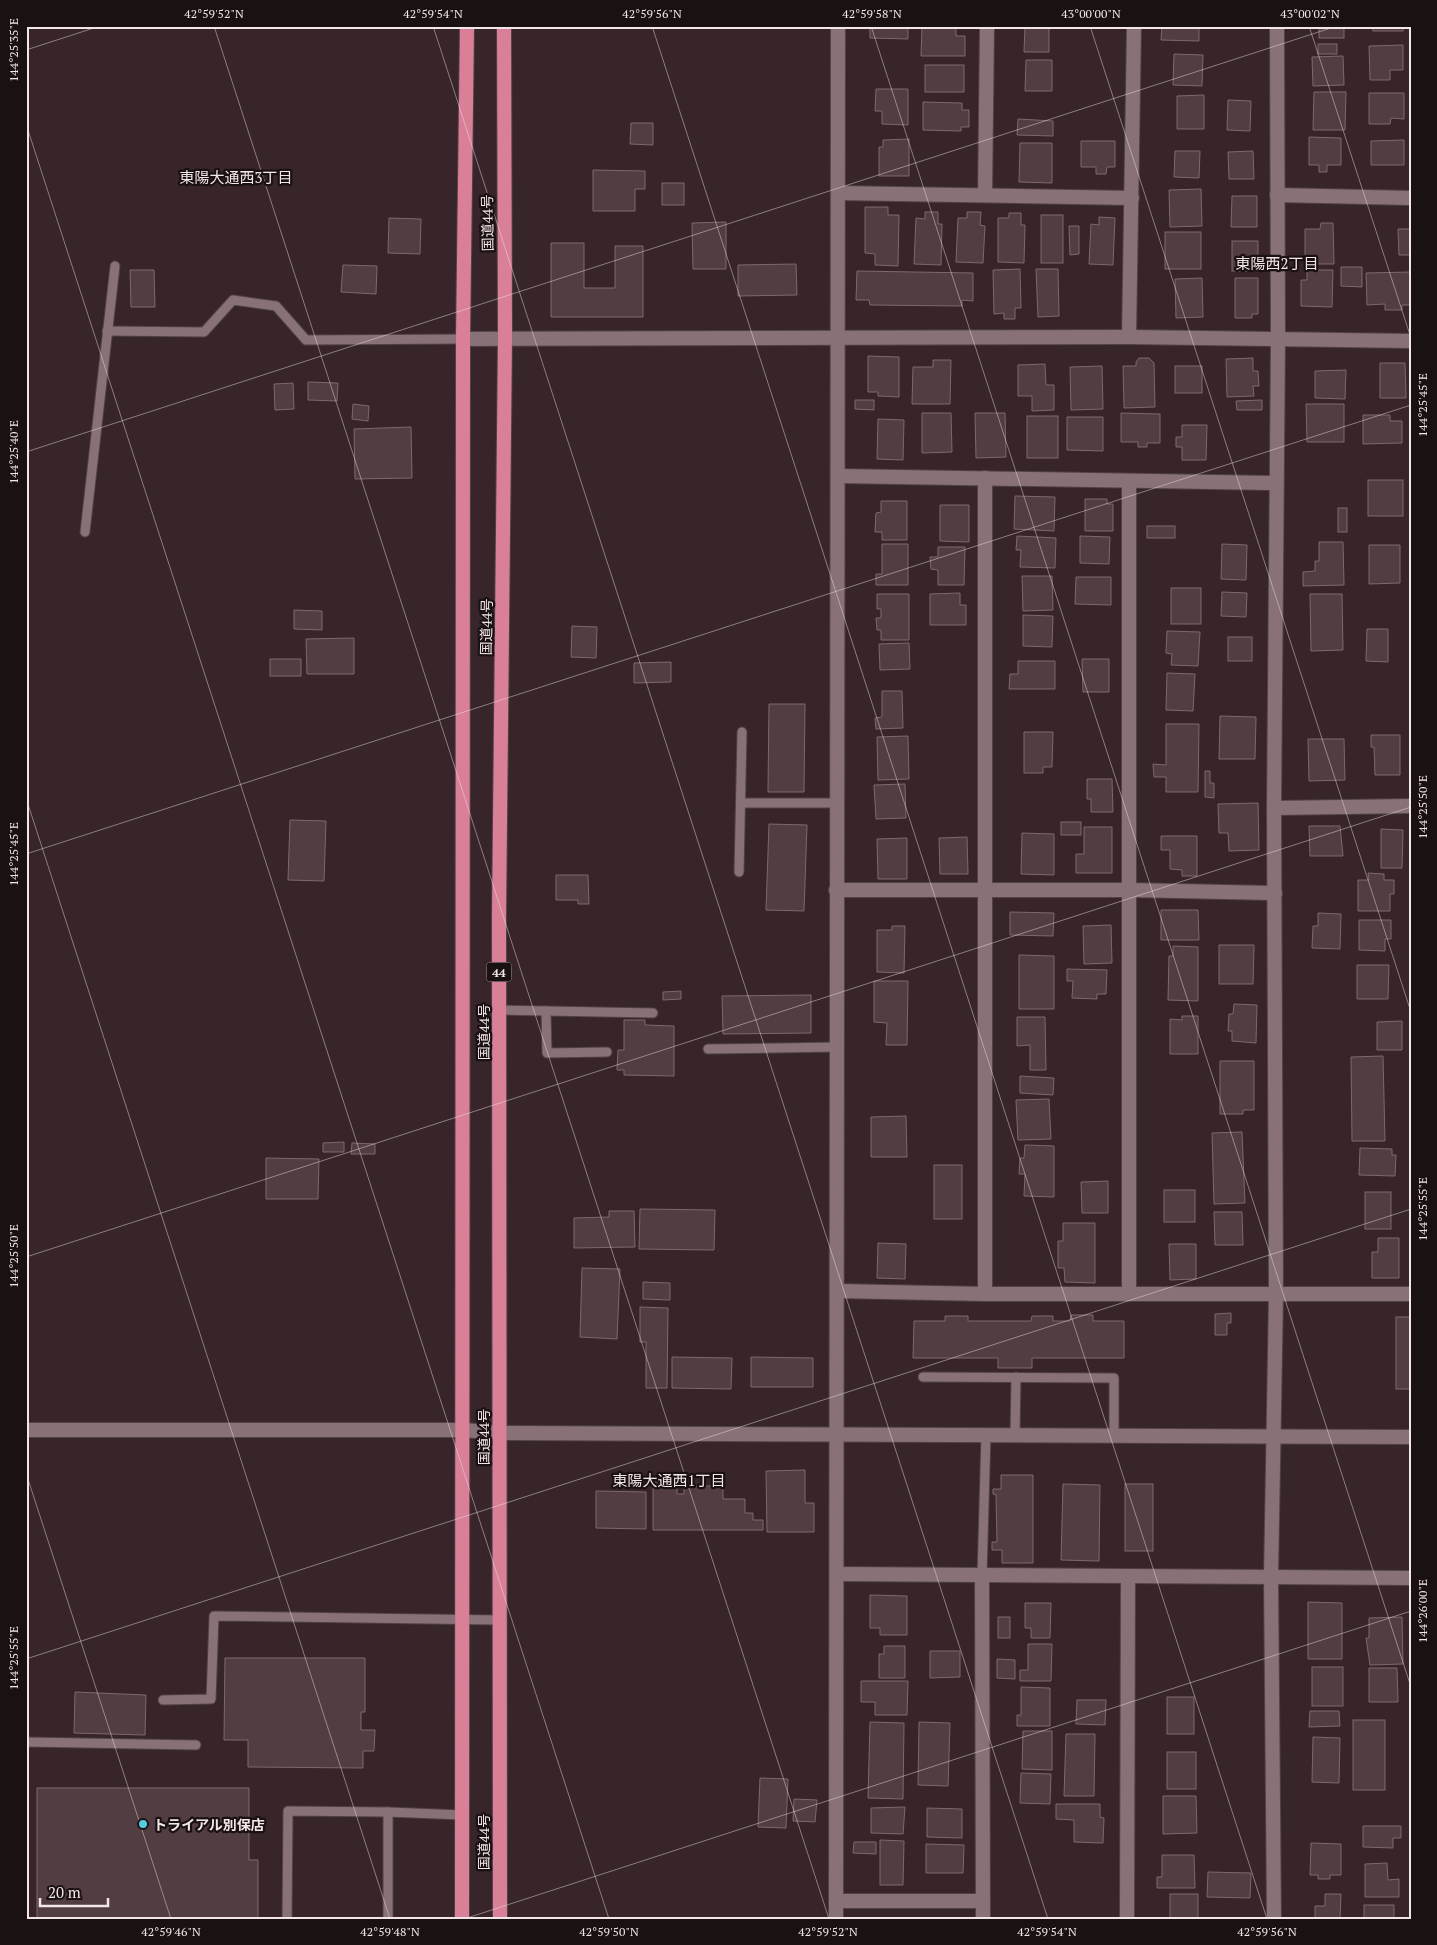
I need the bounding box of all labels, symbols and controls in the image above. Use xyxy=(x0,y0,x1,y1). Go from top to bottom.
text: 42°59'52"N xyxy=(184,6,244,21)
text: 42°59'54"N xyxy=(403,6,463,21)
text: 42°59'56"N xyxy=(622,6,682,21)
text: 42°59'58"N xyxy=(842,6,902,21)
text: 43°00'00"N xyxy=(1061,6,1121,21)
text: 43°00'02"N xyxy=(1280,6,1340,21)
text: 144°25'35"E xyxy=(6,18,21,82)
district label: 東陽大通西3丁目 xyxy=(180,167,293,187)
street label: 国道44号 xyxy=(477,194,497,252)
district label: 東陽西2丁目 xyxy=(1236,253,1319,273)
text: 144°25'45"E xyxy=(1415,373,1430,437)
text: 144°25'40"E xyxy=(6,420,21,484)
street label: 国道44号 xyxy=(476,598,496,656)
text: 144°25'50"E xyxy=(1415,775,1430,839)
text: 144°25'45"E xyxy=(6,822,21,886)
road number: 44 xyxy=(486,962,512,982)
street label: 国道44号 xyxy=(474,1004,493,1060)
text: 144°25'55"E xyxy=(1415,1177,1430,1241)
text: 144°25'50"E xyxy=(6,1224,21,1288)
street label: 国道44号 xyxy=(474,1409,493,1465)
district label: 東陽大通西1丁目 xyxy=(613,1470,726,1490)
text: 144°26'00"E xyxy=(1415,1579,1430,1643)
text: 144°25'55"E xyxy=(6,1626,21,1690)
street label: 国道44号 xyxy=(474,1814,493,1870)
place label: トライアル別保店 xyxy=(153,1815,265,1834)
marker: トライアル別保店 xyxy=(137,1818,149,1830)
scale bar xyxy=(40,1875,108,1907)
text: 20 m xyxy=(48,1882,81,1902)
text: 42°59'46"N xyxy=(141,1924,201,1939)
text: 42°59'48"N xyxy=(360,1924,420,1939)
text: 42°59'50"N xyxy=(579,1924,639,1939)
text: 42°59'52"N xyxy=(798,1924,858,1939)
text: 42°59'54"N xyxy=(1017,1924,1077,1939)
text: 42°59'56"N xyxy=(1237,1924,1297,1939)

